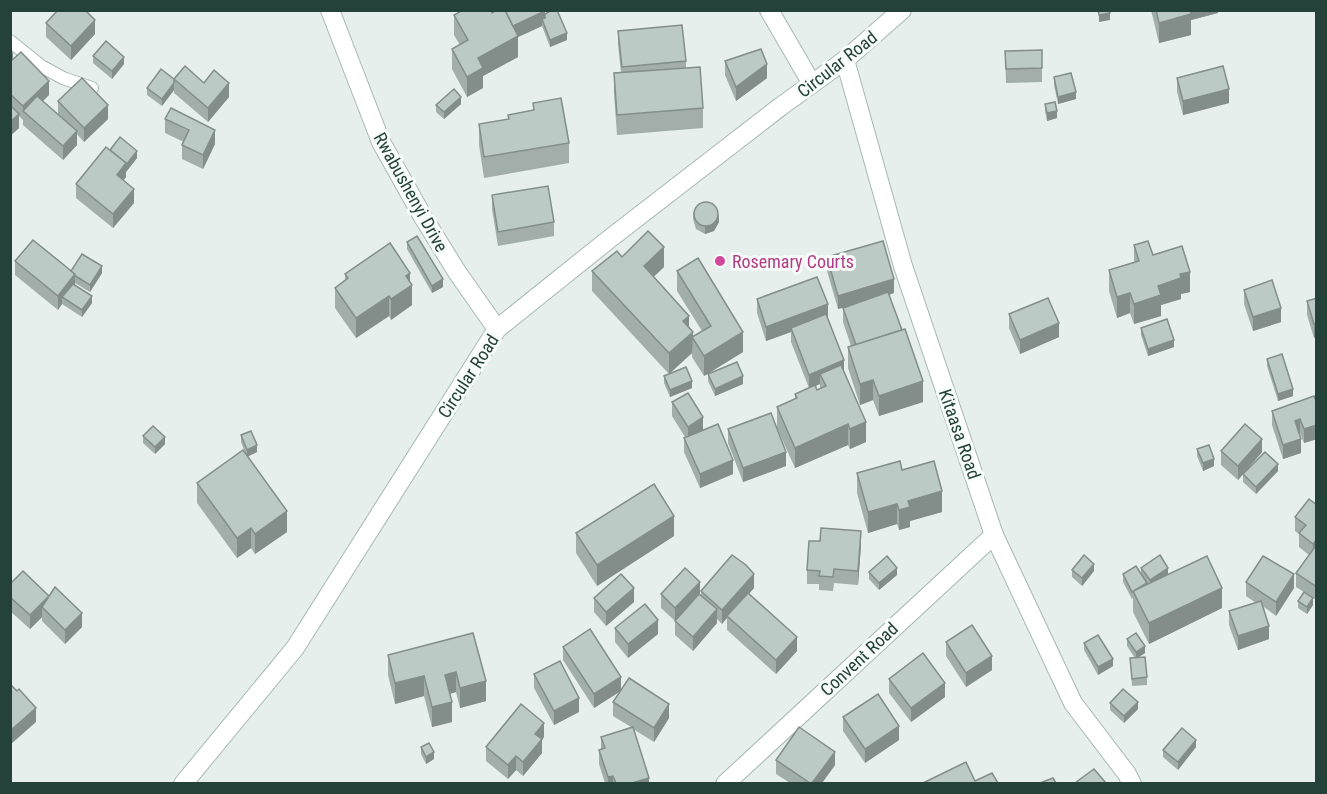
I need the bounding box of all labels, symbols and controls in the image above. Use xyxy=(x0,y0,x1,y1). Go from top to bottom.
street label: Circular Road xyxy=(793,26,881,102)
street label: Rwabushenyi Drive xyxy=(370,129,452,255)
place label: Rosemary Courts xyxy=(732,251,854,272)
marker: Rosemary Courts xyxy=(713,254,727,268)
street label: Circular Road xyxy=(433,330,503,422)
street label: Kitaasa Road xyxy=(935,386,985,482)
street label: Convent Road xyxy=(816,618,902,700)

